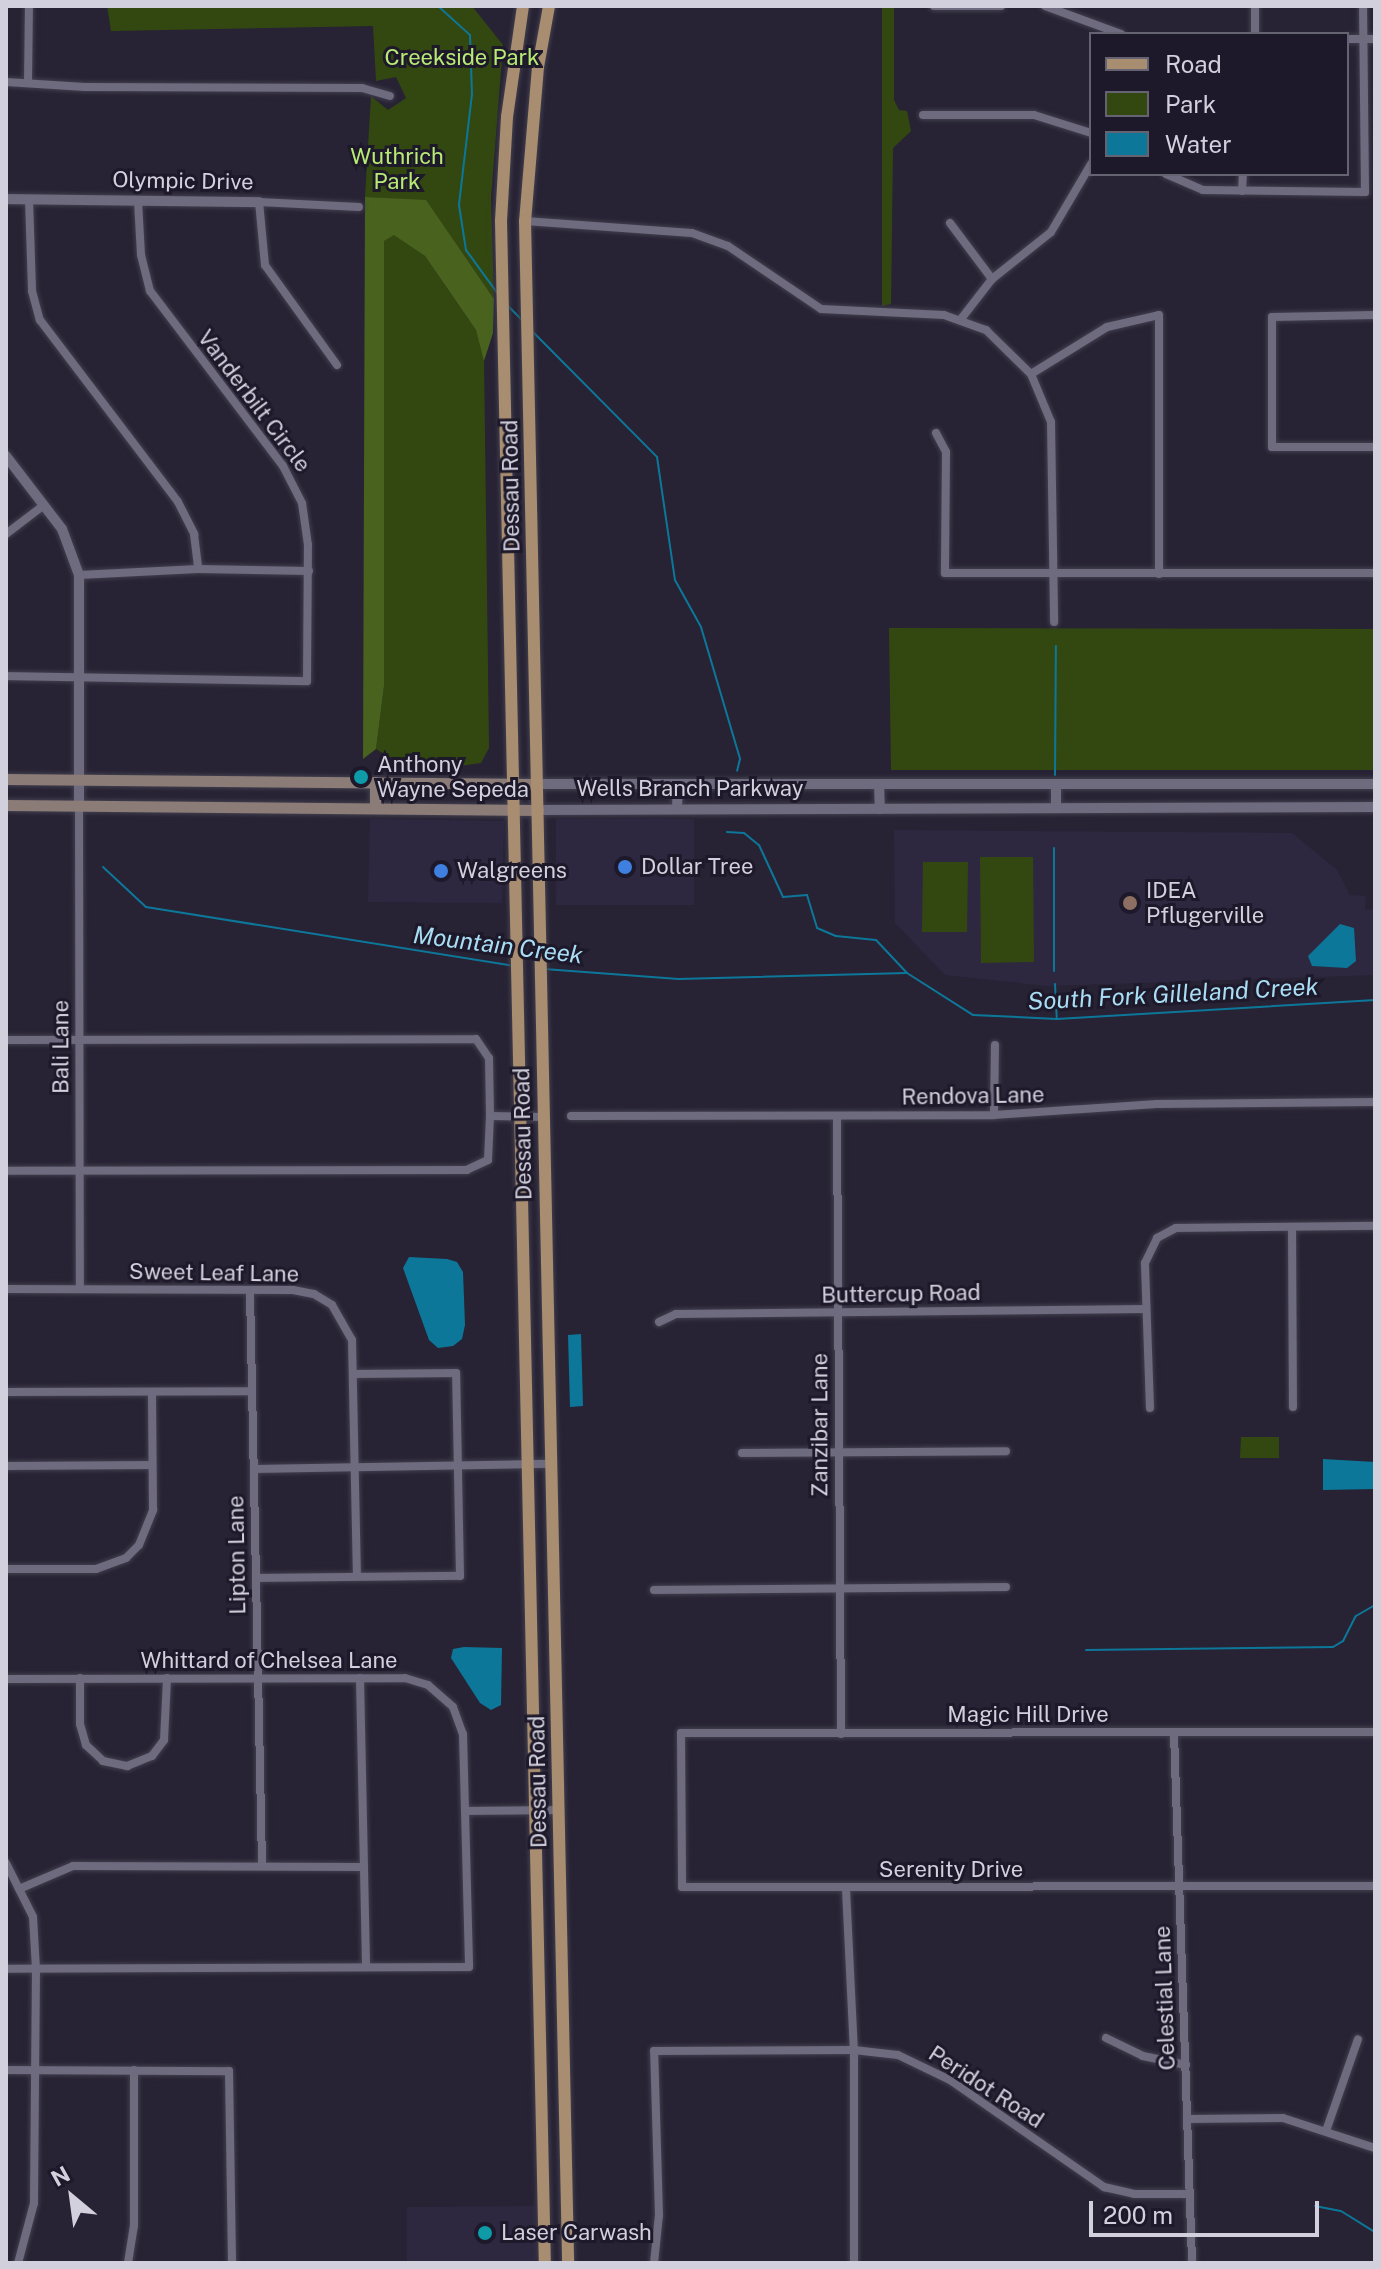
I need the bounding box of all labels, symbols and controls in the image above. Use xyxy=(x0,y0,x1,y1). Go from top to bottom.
legend xyxy=(1089,32,1349,176)
park label: Creekside Park xyxy=(384,45,540,71)
text: Road xyxy=(1165,50,1222,78)
text: Park xyxy=(1165,90,1216,118)
text: Water xyxy=(1165,130,1232,158)
park label: Wuthrich Park xyxy=(350,143,444,194)
street label: Olympic Drive xyxy=(112,167,254,195)
street label: Vanderbilt Circle xyxy=(192,325,316,477)
street label: Dessau Road xyxy=(497,420,525,552)
place label: Anthony Wayne Sepeda xyxy=(377,751,529,802)
marker: Anthony Wayne Sepeda xyxy=(352,768,370,786)
street label: Wells Branch Parkway xyxy=(577,776,803,802)
place label: Dollar Tree xyxy=(641,854,753,880)
place label: Walgreens xyxy=(457,858,567,884)
marker: Dollar Tree xyxy=(616,858,634,876)
marker: Walgreens xyxy=(432,862,450,880)
place label: IDEA Pflugerville xyxy=(1146,877,1264,928)
marker: IDEA Pflugerville xyxy=(1121,894,1139,912)
water label: Mountain Creek xyxy=(411,920,585,970)
water label: South Fork Gilleland Creek xyxy=(1027,972,1319,1016)
street label: Bali Lane xyxy=(48,1000,74,1094)
street label: Dessau Road xyxy=(509,1068,537,1200)
street label: Rendova Lane xyxy=(901,1082,1045,1110)
street label: Sweet Leaf Lane xyxy=(129,1258,299,1288)
street label: Buttercup Road xyxy=(821,1279,981,1309)
street label: Zanzibar Lane xyxy=(807,1353,833,1497)
street label: Lipton Lane xyxy=(223,1495,251,1615)
street label: Whittard of Chelsea Lane xyxy=(140,1648,398,1674)
street label: Magic Hill Drive xyxy=(947,1702,1109,1728)
street label: Dessau Road xyxy=(524,1716,552,1848)
street label: Serenity Drive xyxy=(879,1857,1023,1883)
street label: Celestial Lane xyxy=(1149,1925,1181,2071)
street label: Peridot Road xyxy=(924,2040,1048,2134)
north arrow xyxy=(32,2157,112,2237)
text: N xyxy=(47,2160,74,2192)
scale bar xyxy=(1093,2185,1323,2235)
text: 200 m xyxy=(1103,2201,1173,2229)
place label: Laser Carwash xyxy=(501,2220,652,2246)
marker: Laser Carwash xyxy=(476,2224,494,2242)

